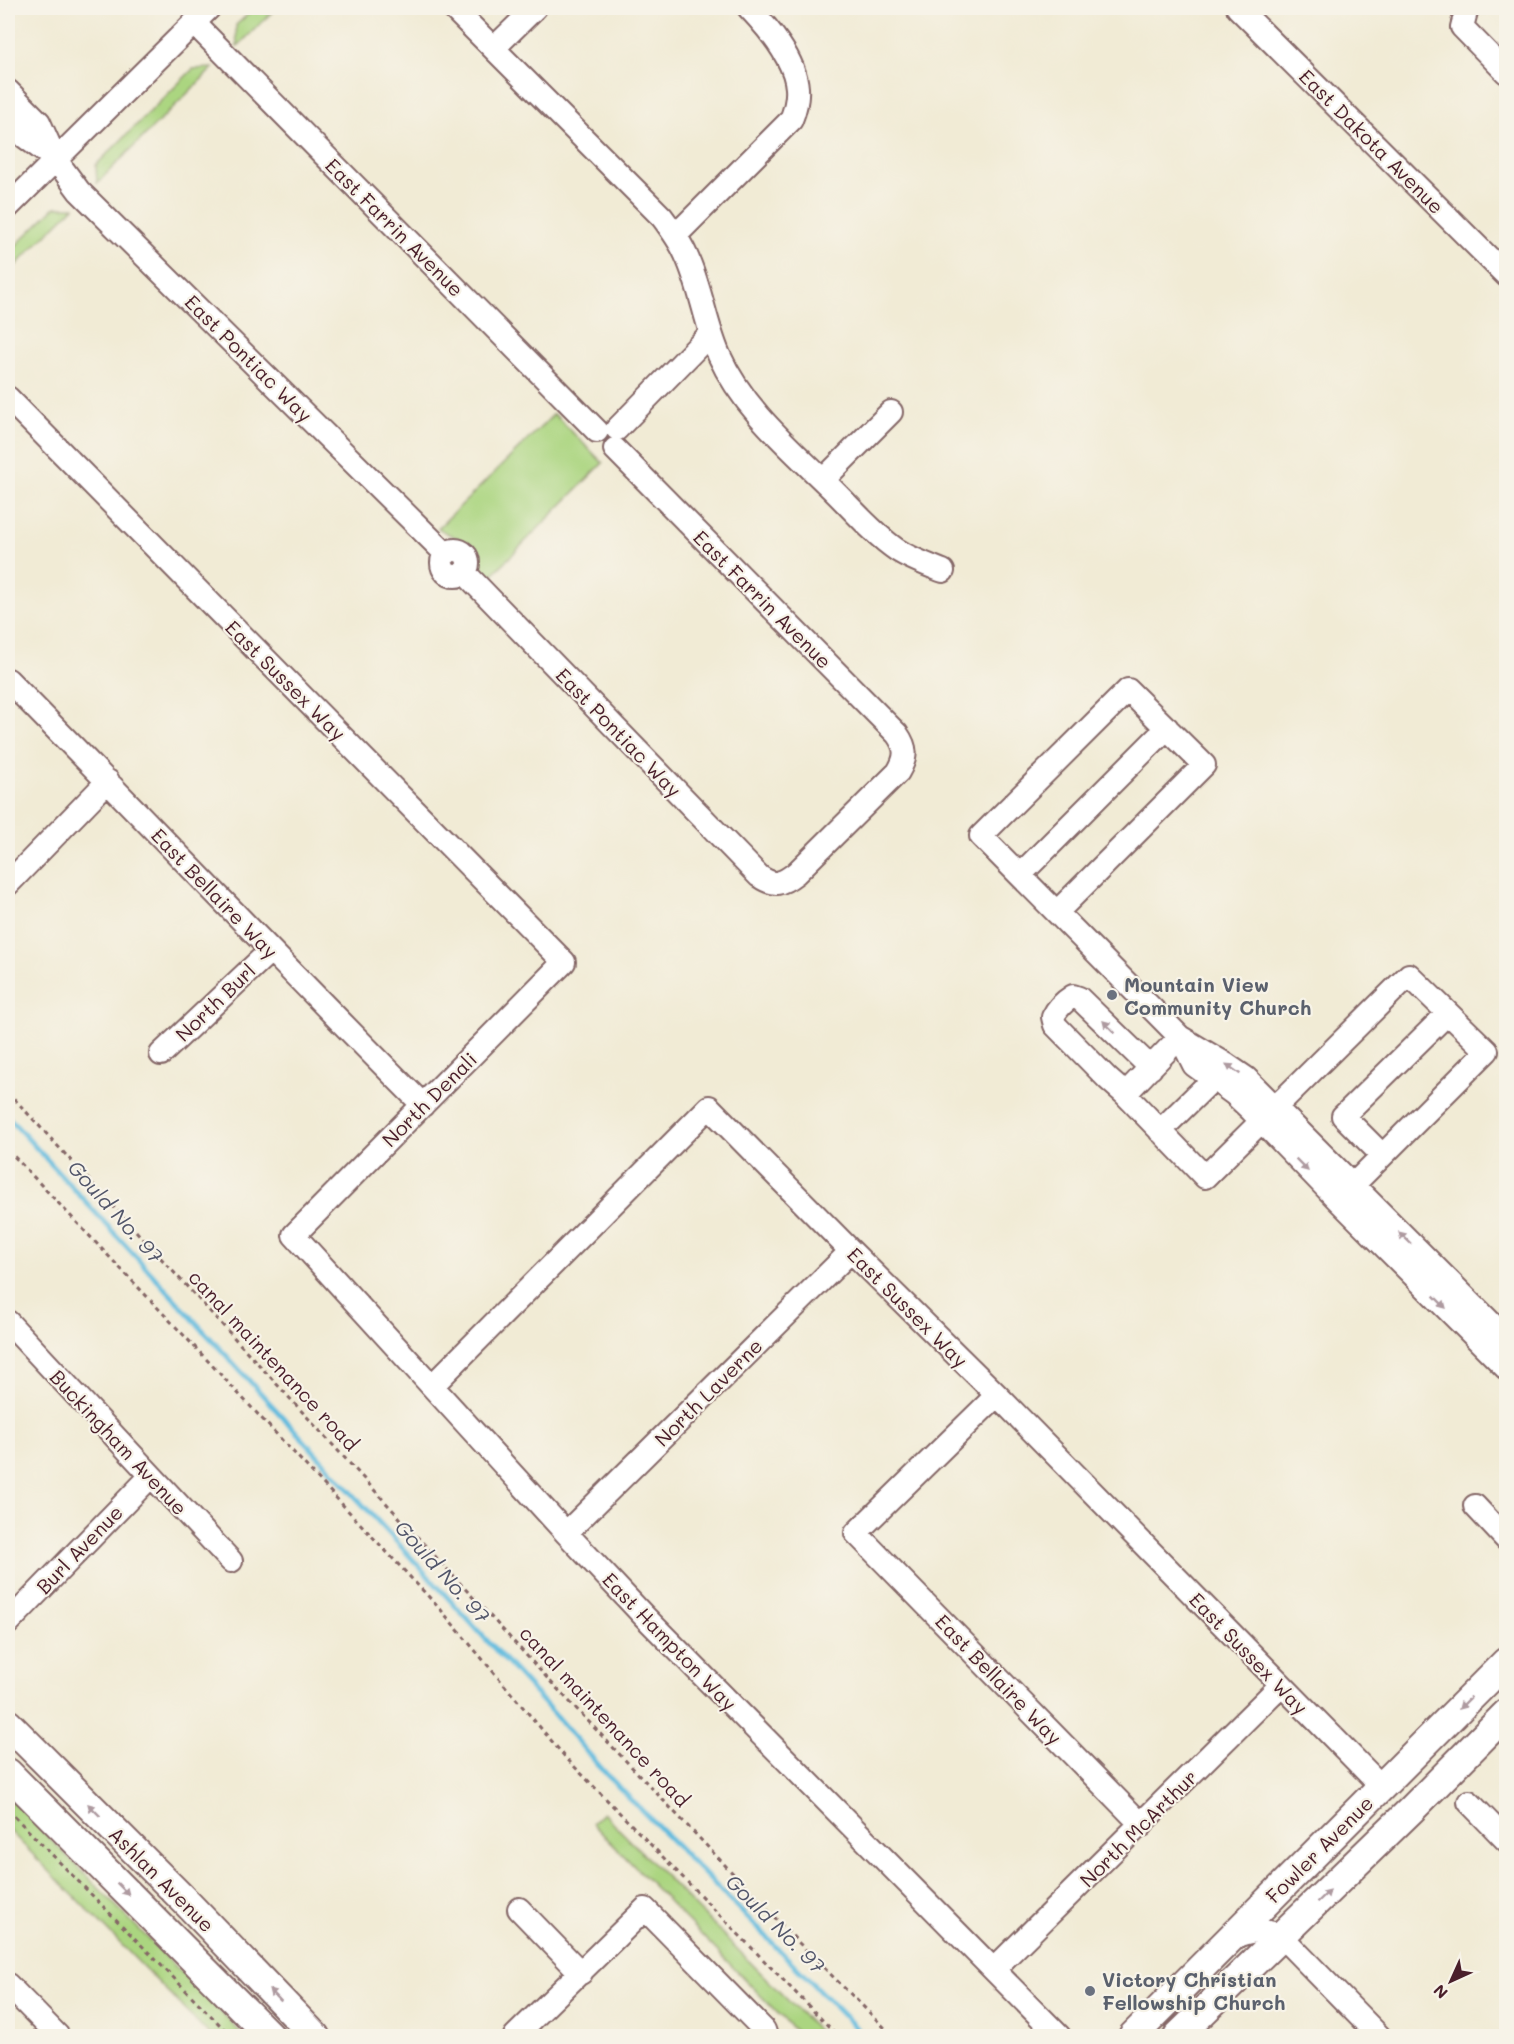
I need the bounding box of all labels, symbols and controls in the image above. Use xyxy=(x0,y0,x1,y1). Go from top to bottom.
street label: East Dakota Avenue xyxy=(1294,63,1450,219)
street label: East Farrin Avenue xyxy=(320,152,470,302)
street label: East Pontiac Way xyxy=(180,289,318,427)
street label: East Farrin Avenue xyxy=(688,524,838,674)
street label: East Sussex Way xyxy=(220,614,352,746)
street label: East Pontiac Way xyxy=(551,662,687,802)
street label: East Bellaire Way xyxy=(146,822,284,964)
street label: North Burl xyxy=(169,957,261,1047)
place label: Mountain View Community Church xyxy=(1124,971,1311,1020)
marker: Mountain View Community Church xyxy=(1105,988,1119,1002)
one-way arrow xyxy=(1103,1021,1117,1035)
street label: North Denali xyxy=(376,1046,482,1152)
one-way arrow xyxy=(1225,1063,1241,1075)
water label: Gould No. 97 xyxy=(63,1154,170,1268)
one-way arrow xyxy=(1295,1157,1309,1171)
one-way arrow xyxy=(1399,1231,1413,1245)
street label: East Sussex Way xyxy=(842,1241,974,1373)
street label: canal maintenance road xyxy=(183,1264,365,1456)
one-way arrow xyxy=(1433,1295,1448,1309)
street label: North Laverne xyxy=(648,1332,768,1452)
street label: Buckingham Avenue xyxy=(45,1364,193,1520)
street label: Burl Avenue xyxy=(30,1499,128,1599)
water label: Gould No. 97 xyxy=(390,1514,497,1628)
street label: East Hampton Way xyxy=(597,1566,743,1716)
street label: East Sussex Way xyxy=(1184,1586,1314,1720)
street label: East Bellaire Way xyxy=(930,1608,1068,1750)
street label: canal maintenance road xyxy=(514,1620,696,1812)
one-way arrow xyxy=(1458,1695,1472,1709)
street label: North McArthur xyxy=(1074,1764,1202,1892)
street label: Fowler Avenue xyxy=(1260,1790,1378,1908)
one-way arrow xyxy=(87,1803,101,1818)
street label: Ashlan Avenue xyxy=(104,1821,220,1937)
water label: Gould No. 97 xyxy=(721,1868,832,1979)
one-way arrow xyxy=(115,1882,130,1896)
one-way arrow xyxy=(1316,1890,1330,1904)
north arrow xyxy=(1421,1951,1481,2011)
place label: Victory Christian Fellowship Church xyxy=(1102,1966,1285,2015)
text: N xyxy=(1428,1980,1452,2004)
marker: Victory Christian Fellowship Church xyxy=(1083,1984,1097,1998)
one-way arrow xyxy=(268,1988,282,2002)

